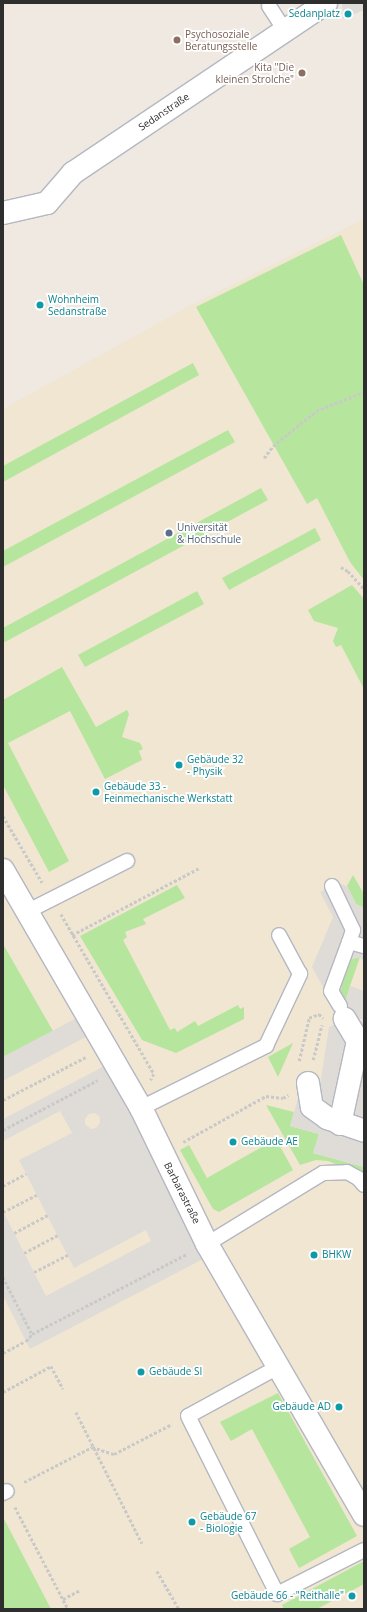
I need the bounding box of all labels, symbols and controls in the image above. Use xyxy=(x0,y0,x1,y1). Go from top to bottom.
place label: Sedanplatz xyxy=(289,8,340,20)
marker: Sedanplatz xyxy=(343,9,353,19)
place label: Psychosoziale Beratungsstelle xyxy=(185,28,257,52)
marker: Psychosoziale Beratungsstelle xyxy=(172,35,182,45)
place label: Kita "Die kleinen Strolche" xyxy=(215,61,294,84)
marker: Kita "Die kleinen Strolche" xyxy=(297,68,307,78)
street label: Sedanstraße xyxy=(136,91,192,133)
place label: Wohnheim Sedanstraße xyxy=(48,293,107,316)
marker: Wohnheim Sedanstraße xyxy=(35,300,45,310)
place label: Universität & Hochschule xyxy=(177,521,241,544)
marker: Universität & Hochschule xyxy=(164,528,174,538)
place label: Gebäude 32 - Physik xyxy=(187,753,243,776)
marker: Gebäude 32 - Physik xyxy=(174,760,184,770)
place label: Gebäude 33 - Feinmechanische Werkstatt xyxy=(104,780,233,804)
marker: Gebäude 33 - Feinmechanische Werkstatt xyxy=(91,787,101,797)
place label: Gebäude AE xyxy=(241,1136,298,1148)
marker: Gebäude AE xyxy=(228,1137,238,1147)
street label: Barbarastraße xyxy=(161,1160,203,1226)
place label: BHKW xyxy=(322,1249,351,1261)
marker: BHKW xyxy=(309,1250,319,1260)
place label: Gebäude SI xyxy=(149,1366,202,1378)
marker: Gebäude SI xyxy=(136,1367,146,1377)
place label: Gebäude AD xyxy=(272,1401,331,1413)
marker: Gebäude AD xyxy=(334,1402,344,1412)
place label: Gebäude 67 - Biologie xyxy=(200,1510,256,1534)
marker: Gebäude 67 - Biologie xyxy=(187,1517,197,1527)
place label: Gebäude 66 - "Reithalle" xyxy=(231,1590,344,1602)
marker: Gebäude 66 - "Reithalle" xyxy=(347,1591,357,1601)

